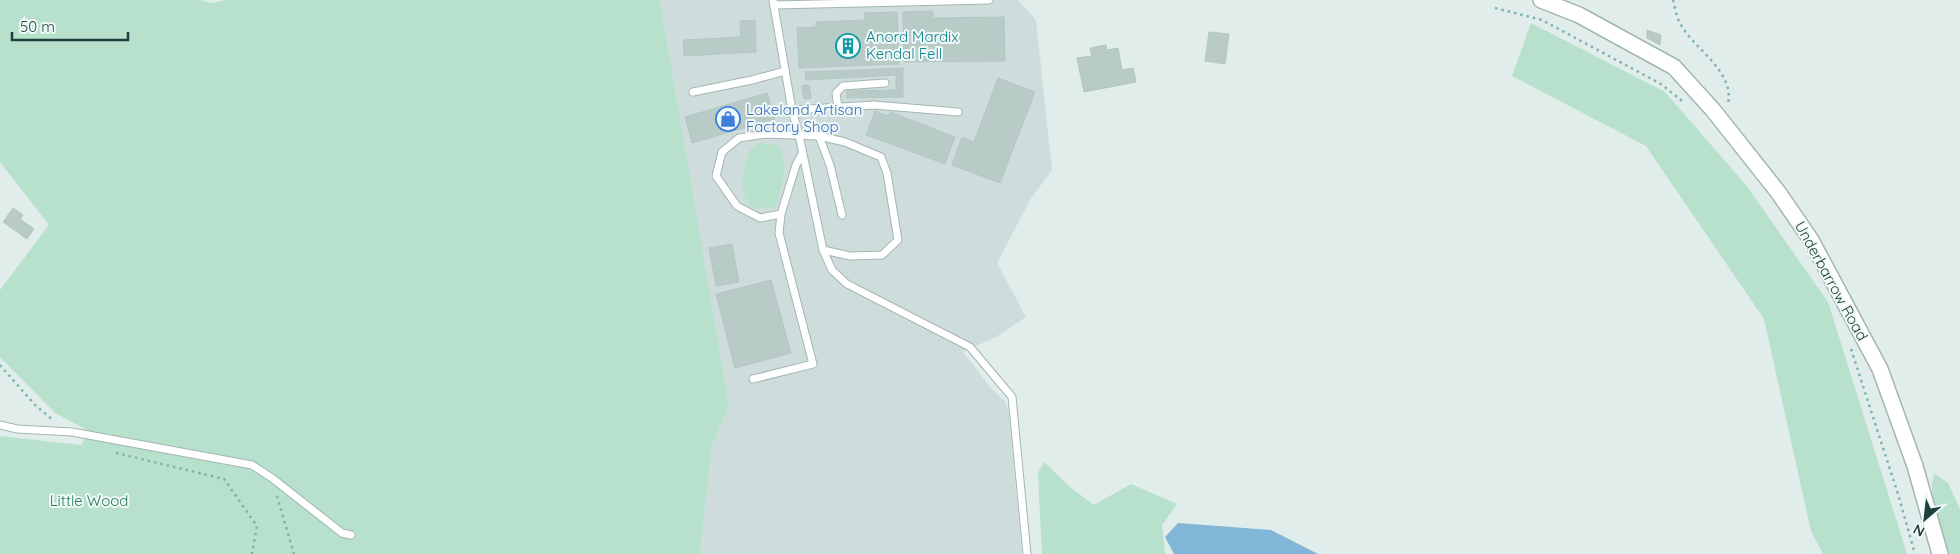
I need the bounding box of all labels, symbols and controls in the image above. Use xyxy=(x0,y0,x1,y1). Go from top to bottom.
scale bar xyxy=(12,10,129,42)
text: 50 m xyxy=(20,17,55,36)
place label: Anord Mardix Kendal Fell xyxy=(866,27,959,63)
building icon: Anord Mardix Kendal Fell xyxy=(835,33,861,59)
place label: Lakeland Artisan Factory Shop xyxy=(746,100,862,136)
shop icon: Lakeland Artisan Factory Shop xyxy=(715,106,741,132)
street label: Underbarrow Road xyxy=(1791,218,1872,344)
park label: Little Wood xyxy=(50,491,128,510)
north arrow xyxy=(1900,494,1950,544)
text: N xyxy=(1910,520,1928,541)

